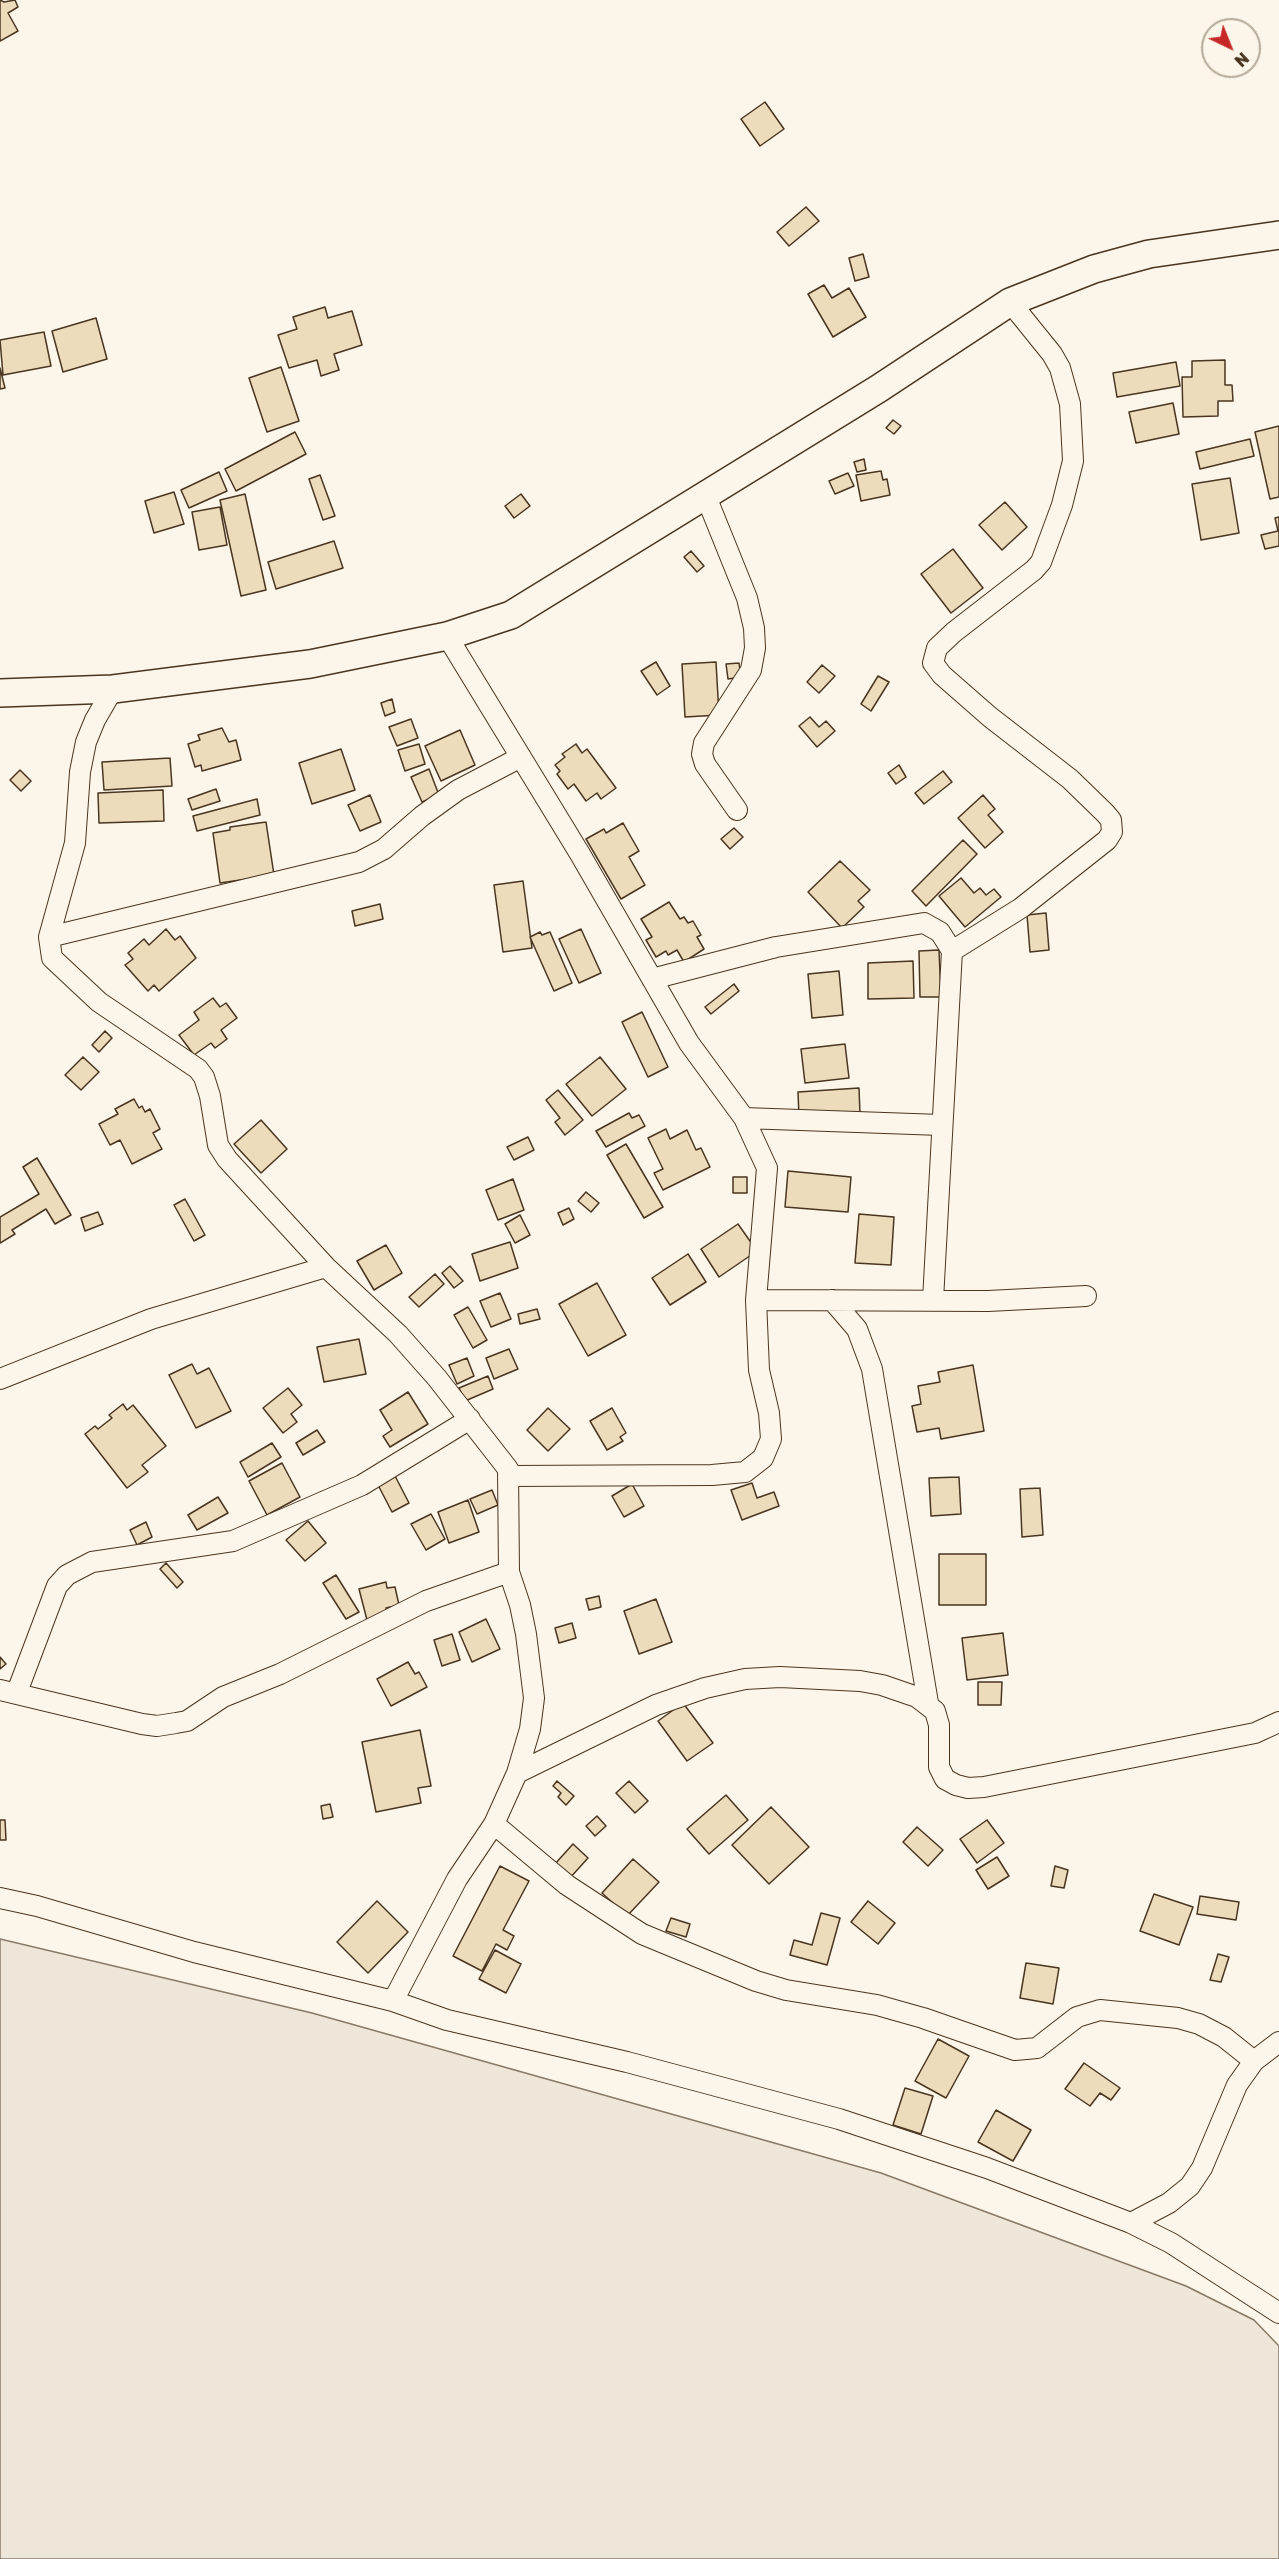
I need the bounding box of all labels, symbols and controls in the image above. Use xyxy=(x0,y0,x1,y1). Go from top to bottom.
north arrow xyxy=(1201,18,1261,78)
text: N xyxy=(1231,48,1253,71)

